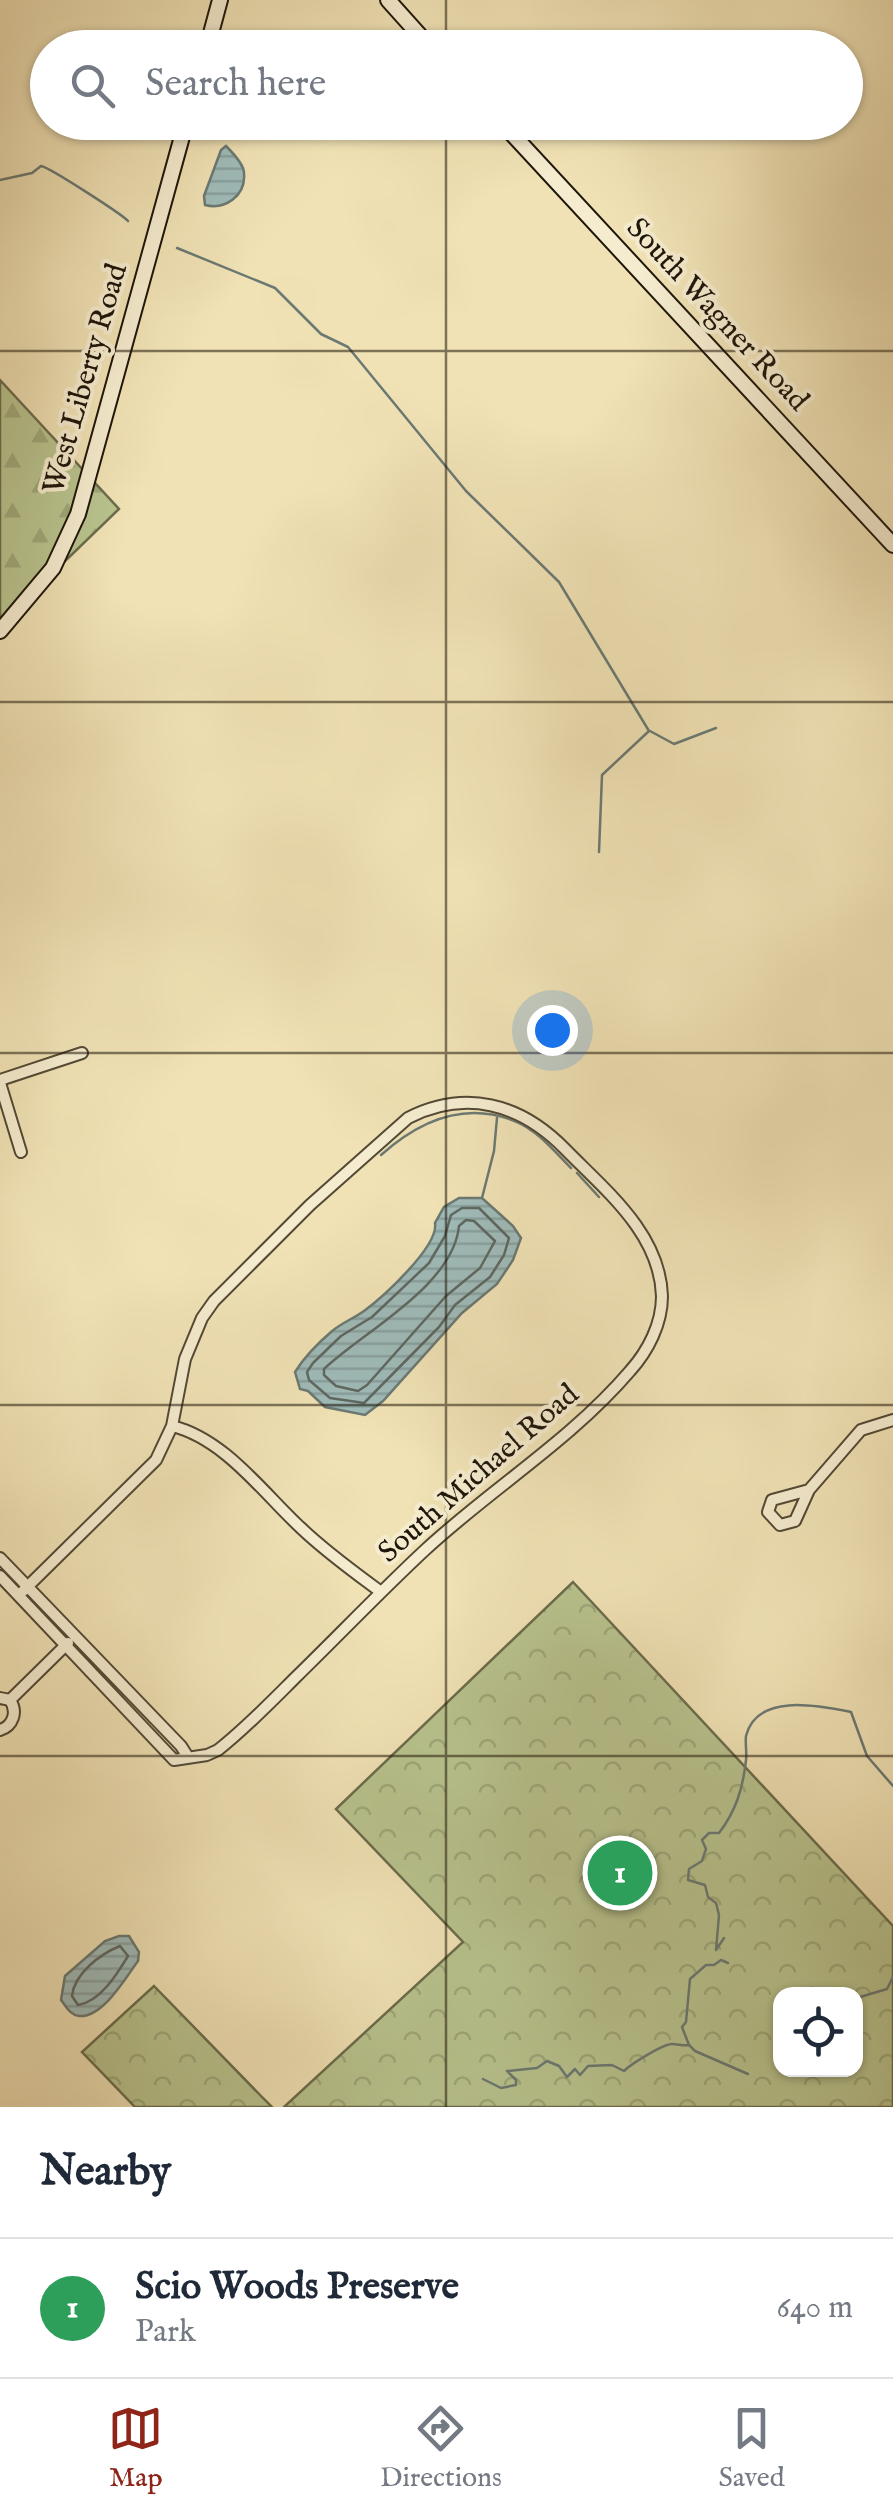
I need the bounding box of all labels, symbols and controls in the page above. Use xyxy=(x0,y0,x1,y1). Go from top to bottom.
search box xyxy=(30,30,863,140)
icon: search xyxy=(65,58,120,113)
text: Search here xyxy=(145,61,326,109)
street label: South Wagner Road xyxy=(618,210,817,420)
street label: West Liberty Road xyxy=(35,259,137,499)
your location xyxy=(527,1005,578,1056)
street label: South Michael Road xyxy=(371,1376,588,1572)
pin: 1 xyxy=(588,1836,652,1910)
map controls xyxy=(773,1987,863,2077)
button: locate xyxy=(773,1987,863,2077)
text: Nearby xyxy=(40,2146,171,2199)
text: Scio Woods Preserve xyxy=(135,2264,459,2312)
text: 1 xyxy=(67,2288,78,2329)
text: 640 m xyxy=(776,2288,853,2329)
text: Park xyxy=(135,2312,196,2353)
tab: Map xyxy=(108,2401,163,2496)
tab: Directions xyxy=(380,2401,502,2496)
tab: Saved xyxy=(718,2401,785,2496)

